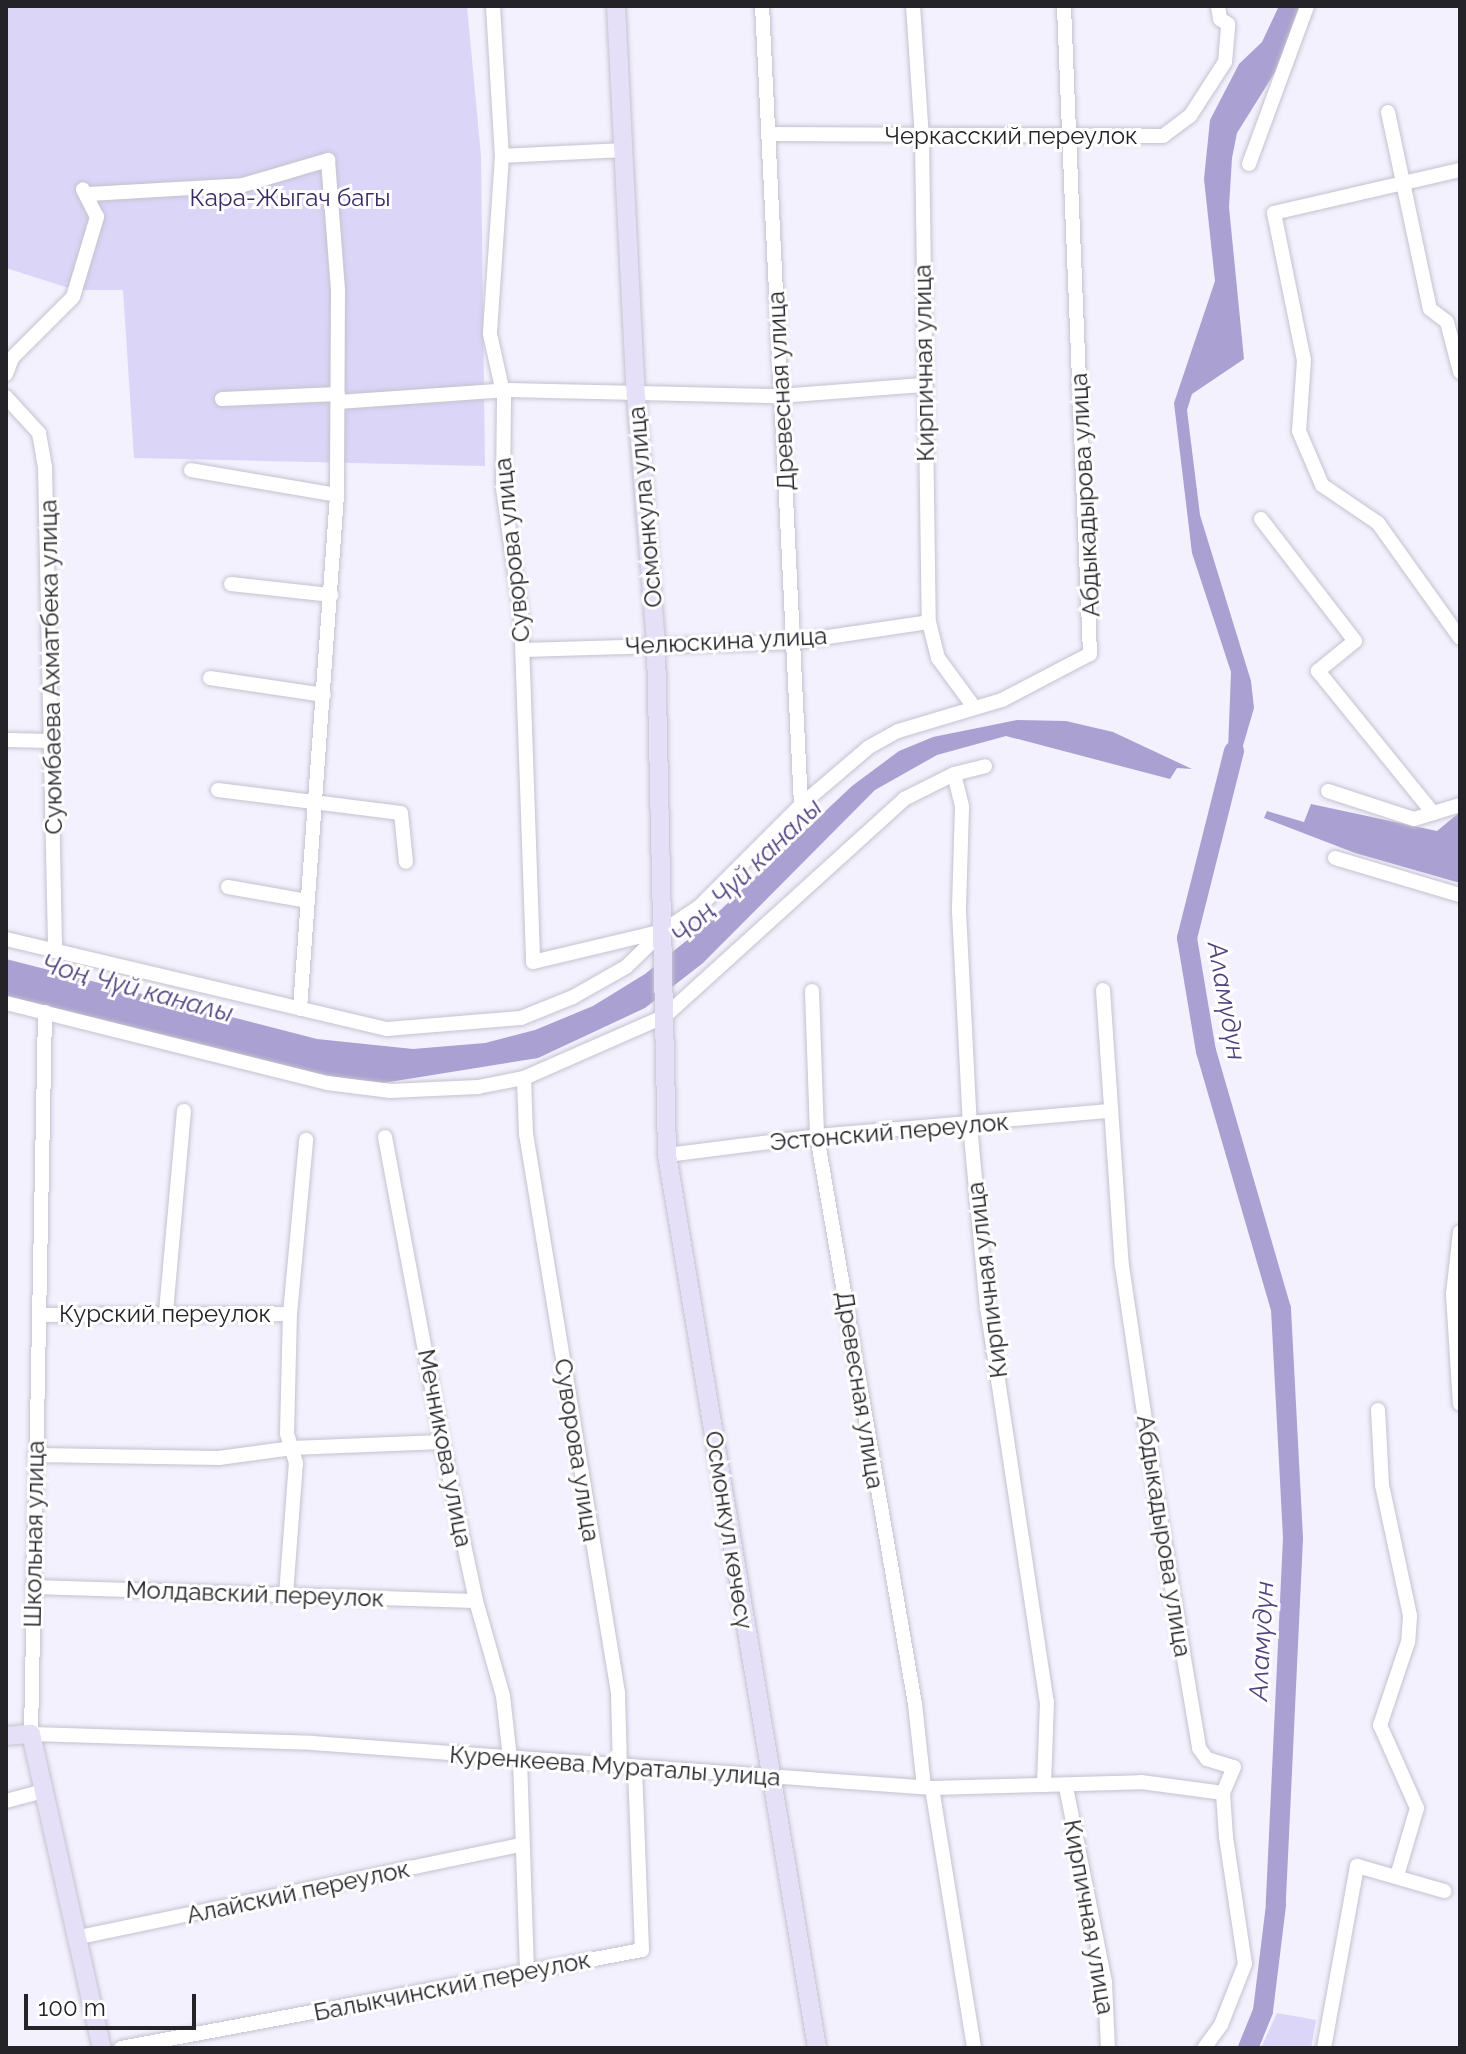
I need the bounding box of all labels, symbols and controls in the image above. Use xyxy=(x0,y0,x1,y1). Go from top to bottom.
street label: Черкасский переулок xyxy=(885,122,1137,150)
park label: Кара-Жыгач багы xyxy=(190,184,390,212)
street label: Кирпичная улица xyxy=(908,264,940,462)
street label: Древесная улица xyxy=(761,290,801,492)
street label: Абдыкадырова улица xyxy=(1064,372,1106,618)
street label: Осмонкула улица xyxy=(622,405,668,609)
street label: Суворова улица xyxy=(488,456,536,644)
street label: Суюмбаева Ахматбека улица xyxy=(34,499,68,835)
street label: Челюскина улица xyxy=(624,621,828,661)
water label: Чоң Чүй каналы xyxy=(665,792,829,952)
water label: Аламүдүн xyxy=(1200,939,1252,1063)
water label: Чоң Чүй каналы xyxy=(38,948,236,1030)
street label: Эстонский переулок xyxy=(768,1107,1010,1157)
street label: Кирпичная улица xyxy=(961,1180,1013,1380)
street label: Древесная улица xyxy=(830,1289,890,1491)
street label: Курский переулок xyxy=(59,1300,271,1328)
street label: Мечникова улица xyxy=(412,1346,478,1550)
street label: Суворова улица xyxy=(548,1356,606,1544)
street label: Абдыкадырова улица xyxy=(1131,1413,1197,1659)
street label: Осмонкул көчөсү xyxy=(699,1429,759,1631)
street label: Школьная улица xyxy=(18,1440,50,1628)
street label: Молдавский переулок xyxy=(125,1575,385,1613)
water label: Аламүдүн xyxy=(1243,1581,1281,1701)
street label: Куренкеева Мураталы улица xyxy=(448,1740,782,1792)
street label: Кирпичная улица xyxy=(1058,1817,1120,2017)
street label: Алайский переулок xyxy=(184,1854,412,1930)
street label: Балыкчинский переулок xyxy=(311,1945,593,2027)
scale bar xyxy=(28,1978,200,2028)
text: 100 m xyxy=(38,1993,106,2022)

